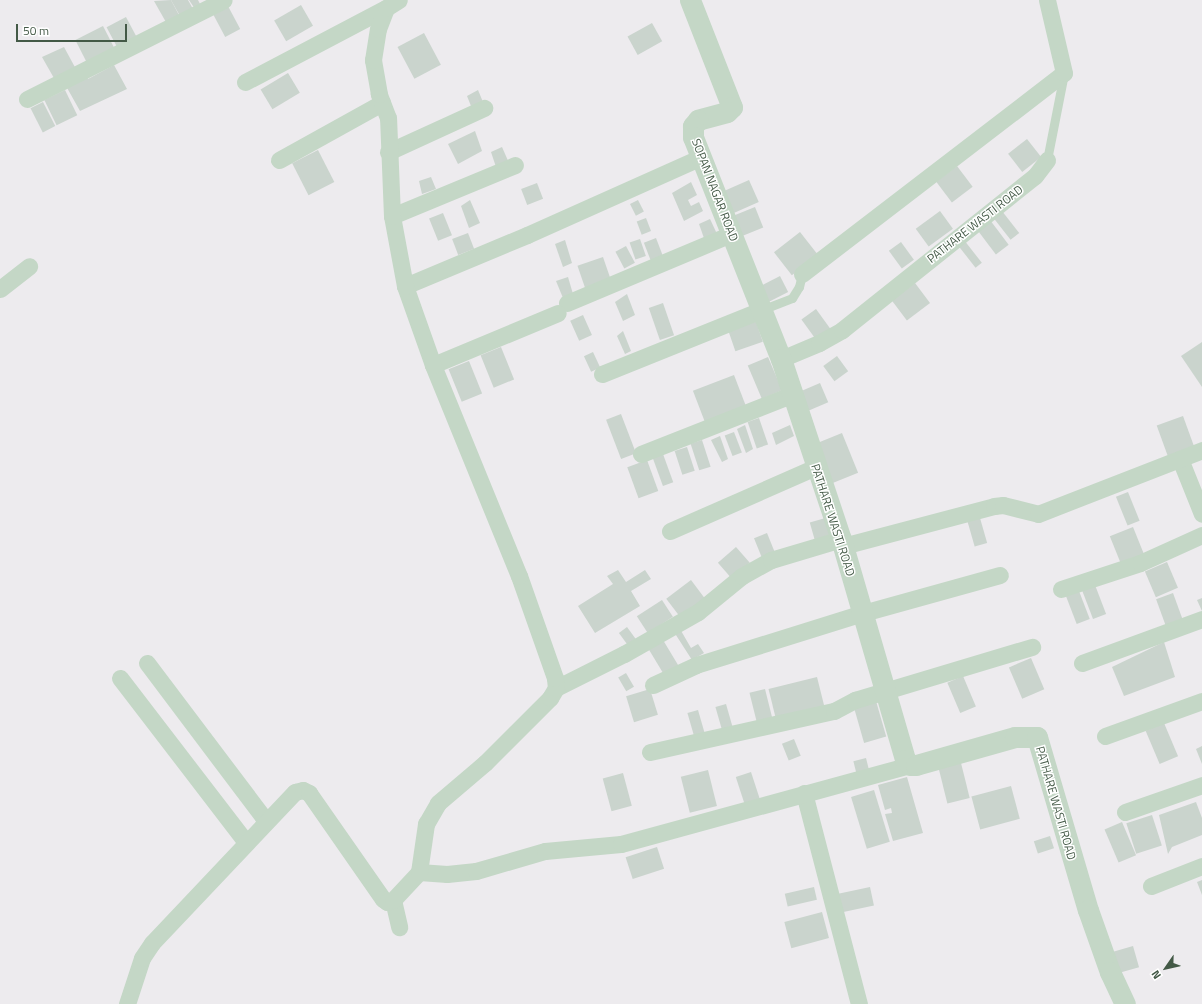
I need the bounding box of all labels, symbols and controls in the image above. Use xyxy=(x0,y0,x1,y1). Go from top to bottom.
scale bar xyxy=(18,16,129,42)
text: 50 m xyxy=(23,21,49,40)
street label: SOPAN NAGAR ROAD xyxy=(689,137,741,243)
street label: PATHARE WASTI ROAD xyxy=(924,182,1026,266)
street label: PATHARE WASTI ROAD xyxy=(808,462,858,578)
street label: PATHARE WASTI ROAD xyxy=(1033,745,1079,861)
north arrow xyxy=(1146,948,1186,988)
text: N xyxy=(1147,967,1165,982)

